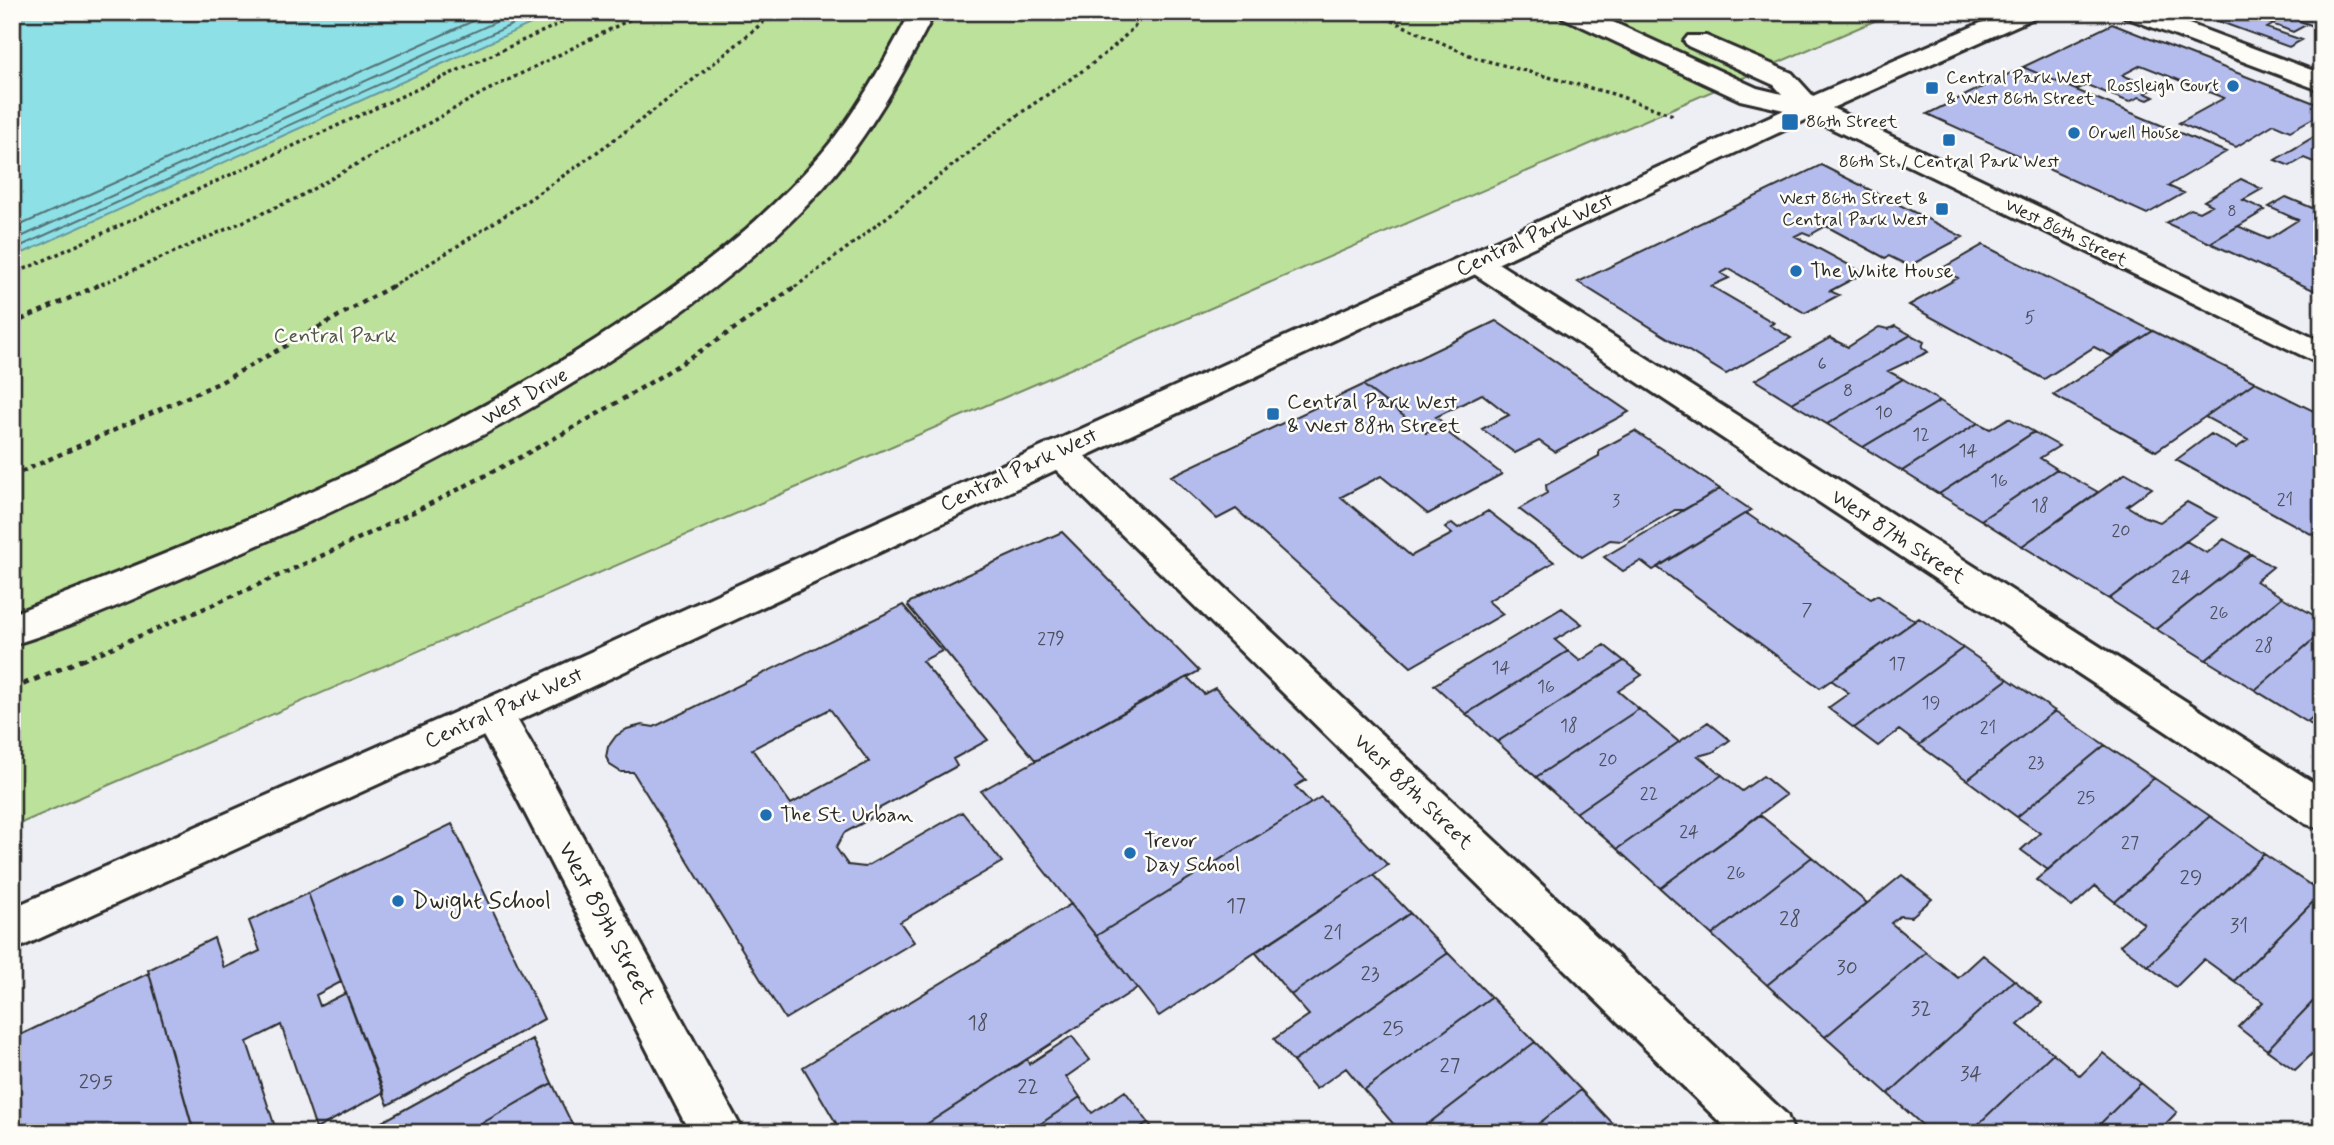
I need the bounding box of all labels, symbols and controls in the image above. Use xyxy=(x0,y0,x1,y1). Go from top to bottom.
place label: Central Park West & West 86th Street xyxy=(1946,66,2095,111)
place label: Rossleigh Court xyxy=(2107,74,2219,98)
marker: Rossleigh Court xyxy=(2225,78,2241,94)
marker: Central Park West & West 86th Street xyxy=(1924,80,1940,96)
place label: 86th Street xyxy=(1806,110,1898,134)
marker: 86th Street xyxy=(1780,112,1800,132)
place label: Orwell House xyxy=(2088,121,2180,145)
marker: Orwell House xyxy=(2066,125,2082,141)
marker: 86th St / Central Park West xyxy=(1941,132,1957,148)
place label: 86th St / Central Park West xyxy=(1839,150,2060,174)
street label: Central Park West xyxy=(1452,186,1619,284)
place label: West 86th Street & Central Park West xyxy=(1779,187,1929,232)
street label: West 86th Street xyxy=(2001,193,2132,273)
marker: West 86th Street & Central Park West xyxy=(1934,201,1950,217)
house number: 8 xyxy=(2227,201,2237,222)
place label: The White House xyxy=(1810,257,1954,285)
marker: The White House xyxy=(1788,263,1804,279)
house number: 5 xyxy=(2025,306,2036,330)
park label: Central Park xyxy=(273,322,397,350)
house number: 6 xyxy=(1817,352,1827,376)
street label: West Drive xyxy=(477,361,573,433)
house number: 8 xyxy=(1843,379,1853,403)
place label: Central Park West & West 88th Street xyxy=(1287,388,1461,440)
house number: 10 xyxy=(1875,401,1893,425)
marker: Central Park West & West 88th Street xyxy=(1265,406,1281,422)
street label: Central Park West xyxy=(936,421,1103,519)
house number: 12 xyxy=(1912,423,1930,447)
house number: 14 xyxy=(1959,439,1978,463)
house number: 16 xyxy=(1990,469,2008,493)
street label: West 87th Street xyxy=(1826,483,1971,591)
house number: 21 xyxy=(2277,488,2293,512)
house number: 3 xyxy=(1612,489,1620,513)
house number: 18 xyxy=(2031,494,2049,518)
house number: 20 xyxy=(2111,519,2131,543)
house number: 24 xyxy=(2171,565,2191,589)
house number: 7 xyxy=(1802,598,1813,622)
house number: 26 xyxy=(2210,601,2228,625)
house number: 279 xyxy=(1037,627,1065,651)
house number: 28 xyxy=(2255,634,2273,658)
house number: 17 xyxy=(1888,652,1906,676)
house number: 14 xyxy=(1492,656,1511,680)
street label: Central Park West xyxy=(420,660,588,755)
house number: 16 xyxy=(1537,675,1555,699)
house number: 19 xyxy=(1922,691,1940,715)
house number: 18 xyxy=(1560,714,1578,738)
house number: 21 xyxy=(1980,716,1996,740)
street label: West 88th Street xyxy=(1347,728,1479,857)
house number: 20 xyxy=(1598,748,1618,772)
house number: 23 xyxy=(2028,751,2045,775)
house number: 22 xyxy=(1640,782,1658,806)
house number: 25 xyxy=(2077,786,2095,810)
place label: The St. Urban xyxy=(780,801,914,829)
marker: The St. Urban xyxy=(758,807,774,823)
house number: 24 xyxy=(1679,820,1699,844)
place label: Trevor Day School xyxy=(1144,827,1240,879)
house number: 27 xyxy=(2121,831,2139,855)
street label: West 89th Street xyxy=(550,837,662,1009)
marker: Trevor Day School xyxy=(1122,845,1138,861)
house number: 26 xyxy=(1727,861,1745,885)
house number: 29 xyxy=(2180,864,2202,892)
place label: Dwight School xyxy=(412,886,551,919)
house number: 17 xyxy=(1226,892,1246,920)
marker: Dwight School xyxy=(390,893,406,909)
house number: 28 xyxy=(1779,905,1801,933)
house number: 31 xyxy=(2230,912,2248,940)
house number: 21 xyxy=(1323,919,1343,947)
house number: 30 xyxy=(1836,954,1858,982)
house number: 23 xyxy=(1360,960,1380,988)
house number: 32 xyxy=(1911,995,1931,1023)
house number: 18 xyxy=(968,1009,988,1037)
house number: 25 xyxy=(1382,1015,1404,1043)
house number: 27 xyxy=(1440,1052,1460,1080)
house number: 34 xyxy=(1960,1060,1982,1088)
house number: 295 xyxy=(79,1068,113,1096)
house number: 22 xyxy=(1017,1073,1039,1101)

